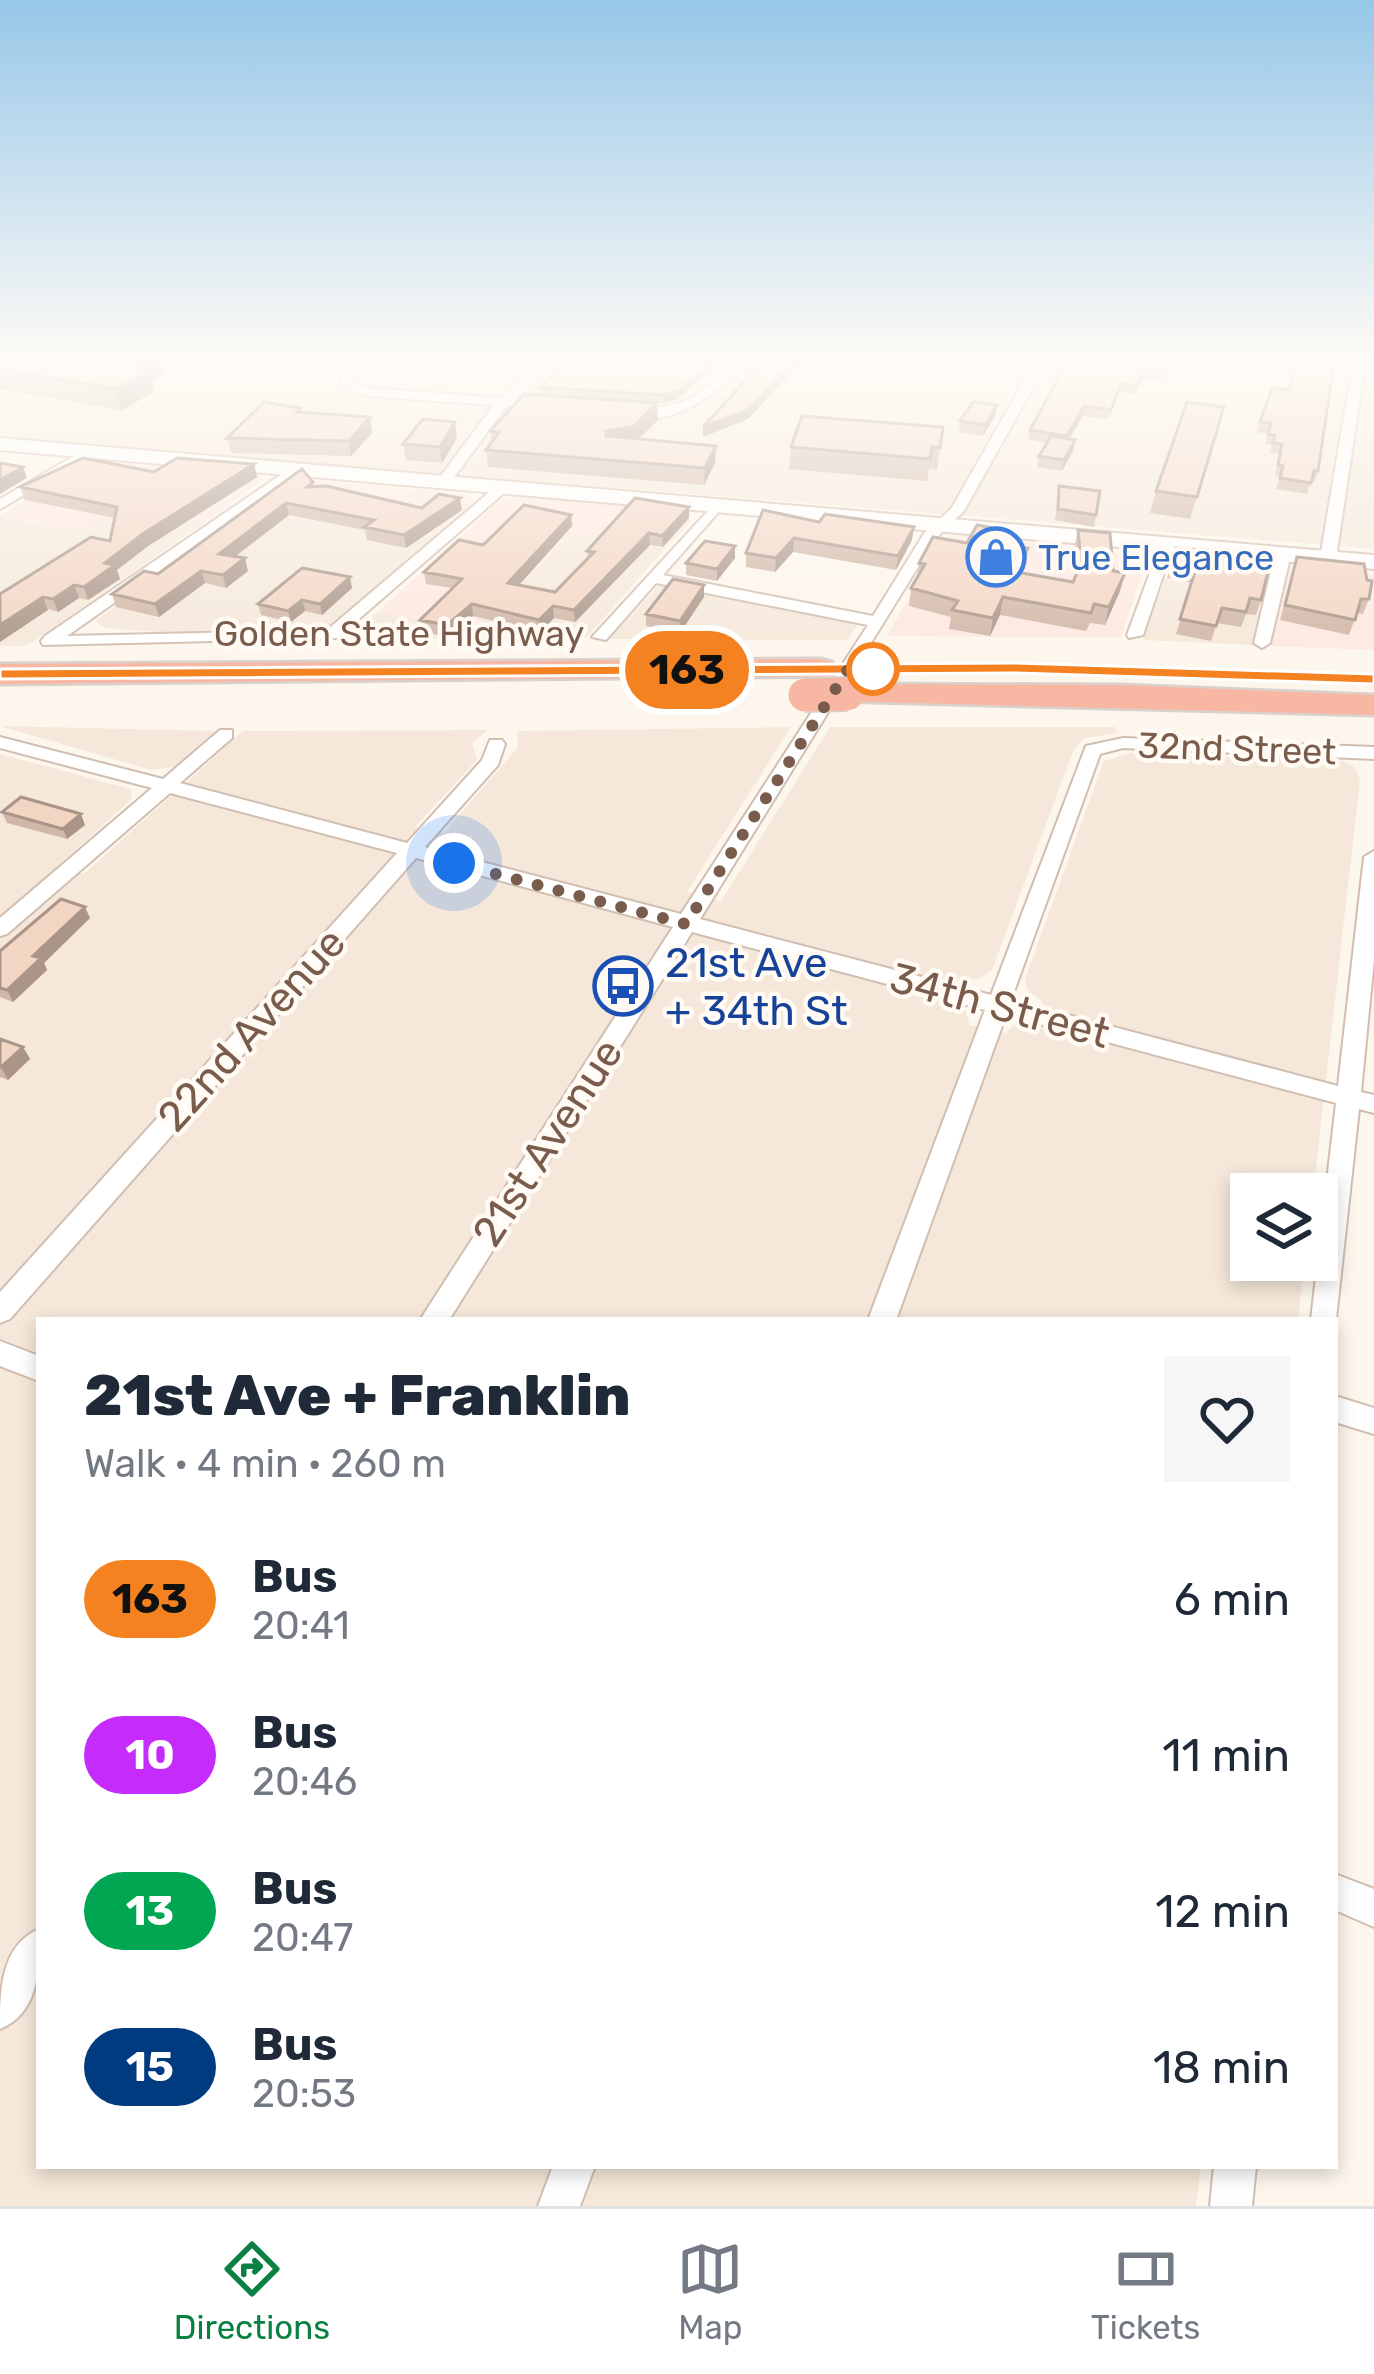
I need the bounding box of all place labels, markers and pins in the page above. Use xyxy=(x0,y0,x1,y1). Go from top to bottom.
shop icon: True Elegance xyxy=(965,526,1027,588)
place label: True Elegance xyxy=(1038,536,1274,579)
unlabelled marker xyxy=(848,644,898,694)
place label: 21st Ave + 34th St xyxy=(665,938,848,1036)
bus stop icon: 21st Ave + 34th St xyxy=(592,955,654,1017)

